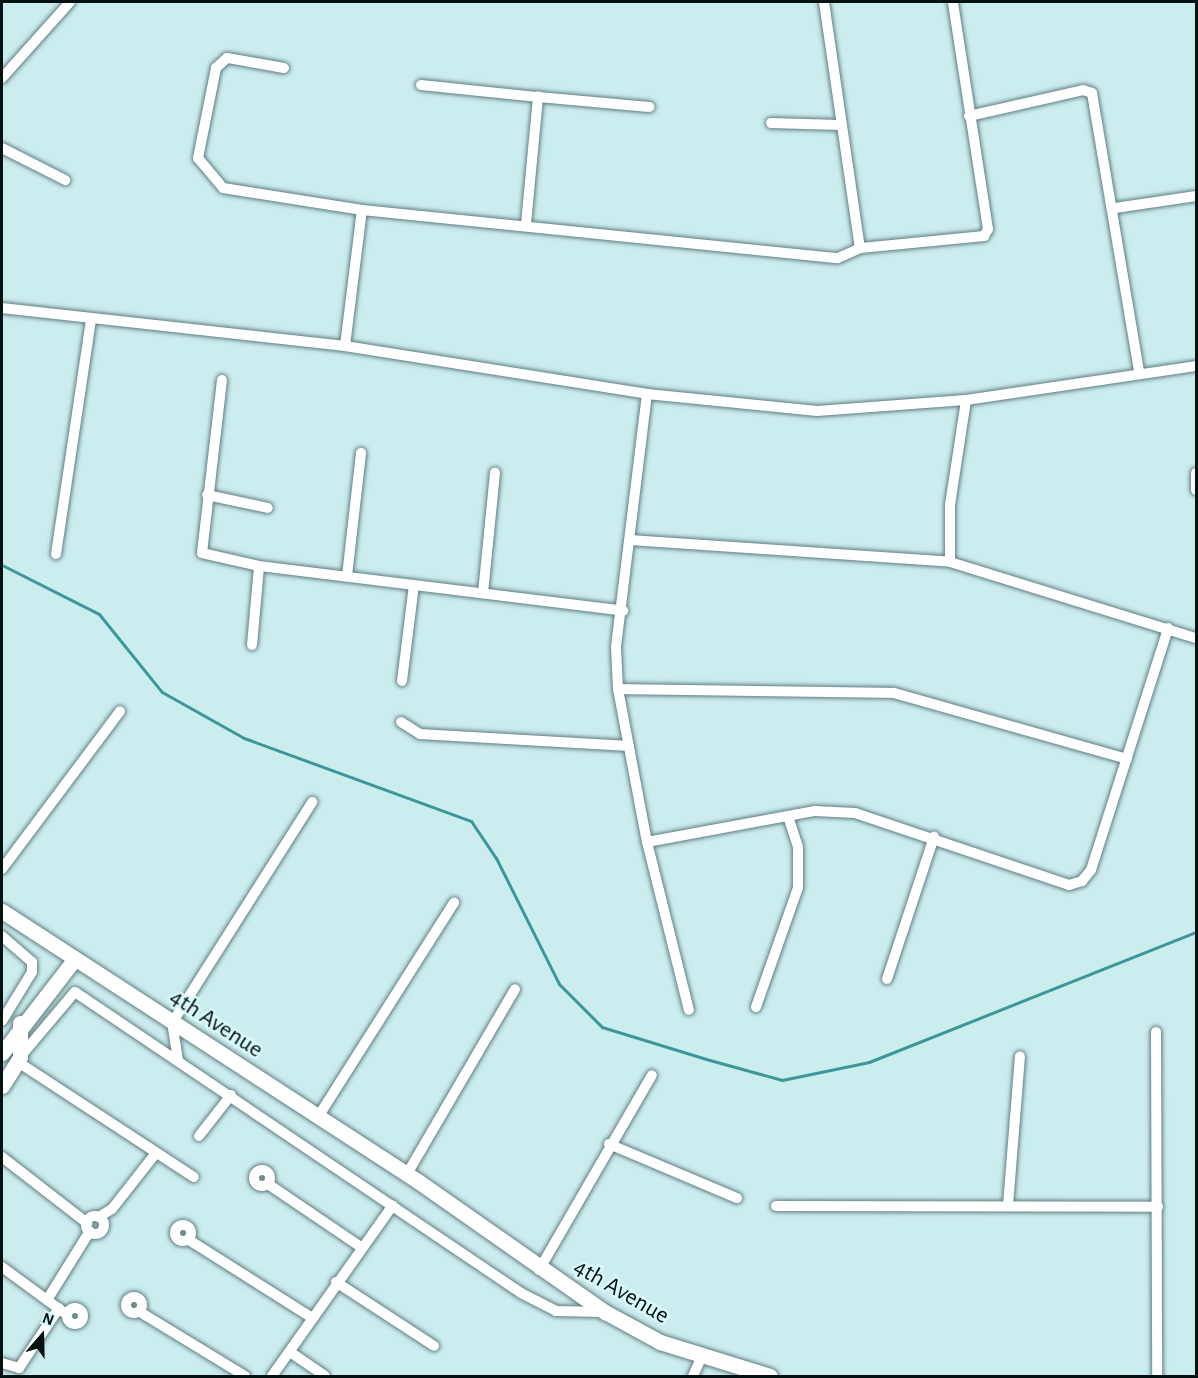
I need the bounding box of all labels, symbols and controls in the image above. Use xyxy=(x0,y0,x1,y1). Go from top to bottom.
street label: 4th Avenue xyxy=(164,983,268,1065)
street label: 4th Avenue xyxy=(568,1253,674,1331)
north arrow xyxy=(12,1306,72,1366)
text: N xyxy=(40,1310,56,1329)

